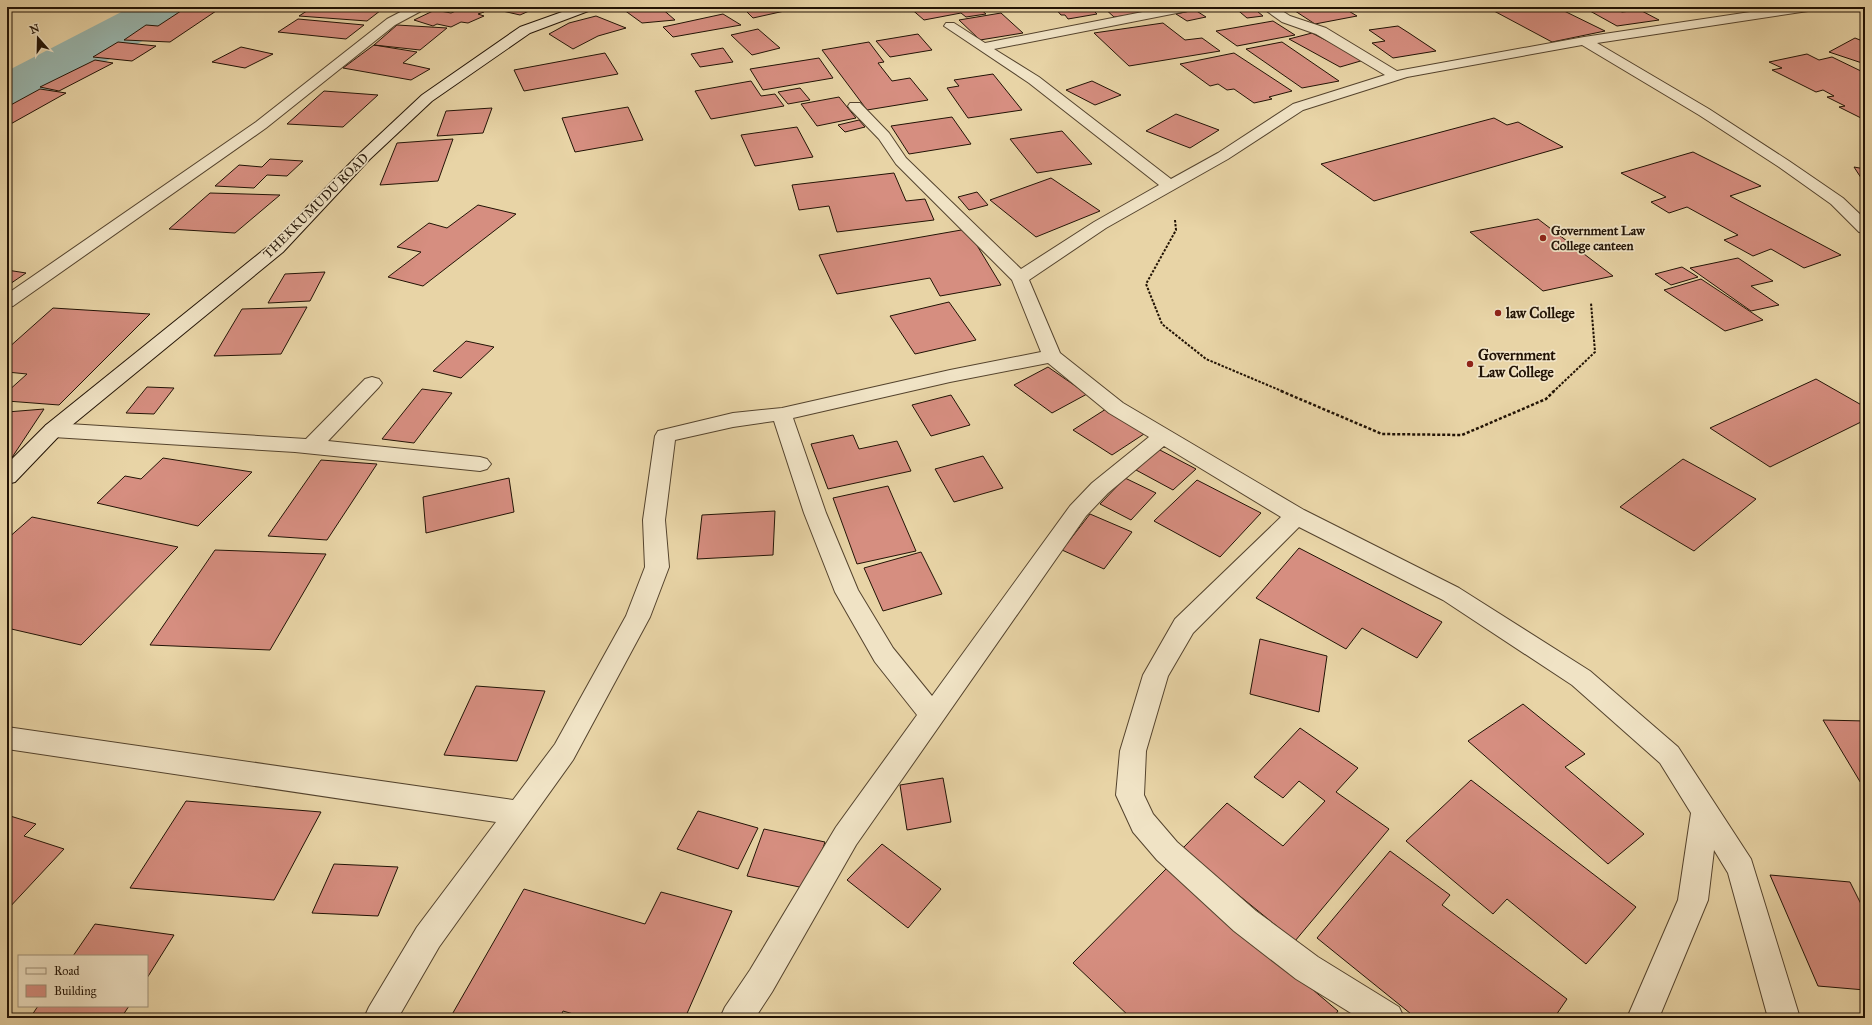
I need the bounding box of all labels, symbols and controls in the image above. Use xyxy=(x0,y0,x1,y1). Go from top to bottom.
north arrow xyxy=(18,18,58,58)
text: N xyxy=(28,21,42,37)
street label: THEKKUMUDU ROAD xyxy=(260,150,372,262)
place label: Government Law College canteen xyxy=(1551,223,1645,254)
marker: Government Law College canteen xyxy=(1538,233,1548,243)
place label: law College xyxy=(1505,304,1575,323)
marker: law College xyxy=(1493,308,1503,318)
place label: Government Law College xyxy=(1478,346,1556,382)
marker: Government Law College xyxy=(1465,359,1475,369)
legend xyxy=(18,955,148,1007)
text: Road xyxy=(54,964,80,978)
text: Building xyxy=(54,984,97,999)

